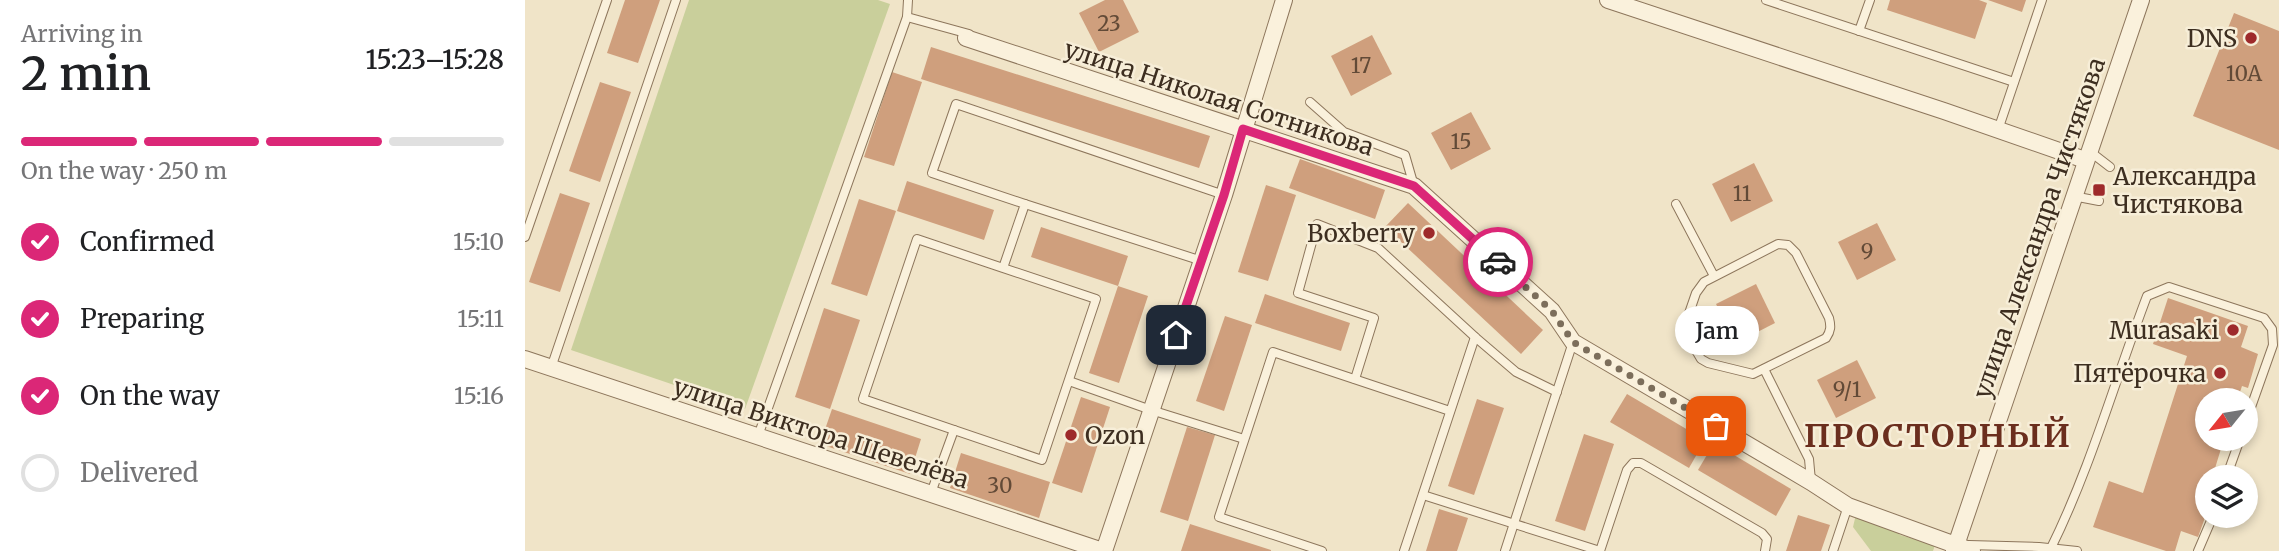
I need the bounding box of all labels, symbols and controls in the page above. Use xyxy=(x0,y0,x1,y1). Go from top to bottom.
house number: 23 xyxy=(1097,10,1121,37)
text: Arriving in xyxy=(21,19,143,48)
place label: DNS xyxy=(2187,23,2237,54)
marker: DNS xyxy=(2243,30,2259,46)
street label: улица Николая Сотникова xyxy=(1060,33,1378,163)
text: 15:23–15:28 xyxy=(365,43,504,76)
text: 2 min xyxy=(21,45,151,103)
house number: 17 xyxy=(1351,52,1371,79)
street label: улица Александра Чистякова xyxy=(1966,53,2112,402)
house number: 10А xyxy=(2226,60,2262,87)
house number: 15 xyxy=(1450,128,1472,155)
text: On the way · 250 m xyxy=(21,156,227,185)
place label: Александра Чистякова xyxy=(2112,161,2256,220)
house number: 11 xyxy=(1733,180,1751,207)
marker: Александра Чистякова xyxy=(2091,182,2107,198)
place label: Boxberry xyxy=(1307,218,1415,249)
icon: check xyxy=(21,223,59,261)
text: Confirmed xyxy=(80,225,215,258)
marker: Boxberry xyxy=(1421,225,1437,241)
text: 15:10 xyxy=(453,227,504,256)
courier xyxy=(1463,227,1533,297)
house number: 9 xyxy=(1861,238,1873,265)
icon: car xyxy=(1479,243,1517,281)
icon: check xyxy=(21,300,59,338)
text: Preparing xyxy=(80,302,204,335)
text: 15:11 xyxy=(457,304,504,333)
pin xyxy=(1146,305,1206,365)
callout: Jam xyxy=(1674,307,1758,356)
place label: Murasaki xyxy=(2109,315,2219,346)
icon: home xyxy=(1157,316,1195,354)
text: Jam xyxy=(1695,316,1739,345)
marker: Murasaki xyxy=(2225,322,2241,338)
place label: Пятёрочка xyxy=(2073,358,2206,389)
marker: Пятёрочка xyxy=(2212,365,2228,381)
street label: улица Виктора Шевелёва xyxy=(669,371,973,495)
house number: 9/1 xyxy=(1833,376,1861,403)
icon: check xyxy=(21,377,59,415)
text: On the way xyxy=(80,379,220,412)
text: 15:16 xyxy=(454,381,504,410)
north arrow xyxy=(2195,388,2257,452)
map controls xyxy=(2195,388,2258,528)
pin xyxy=(1686,396,1746,456)
icon: bag xyxy=(1697,407,1735,445)
district label: ПРОСТОРНЫЙ xyxy=(1804,416,2072,456)
place label: Ozon xyxy=(1085,420,1145,451)
marker: Ozon xyxy=(1063,427,1079,443)
text: Delivered xyxy=(80,456,199,489)
button: layers xyxy=(2195,465,2258,528)
house number: 30 xyxy=(987,472,1013,499)

